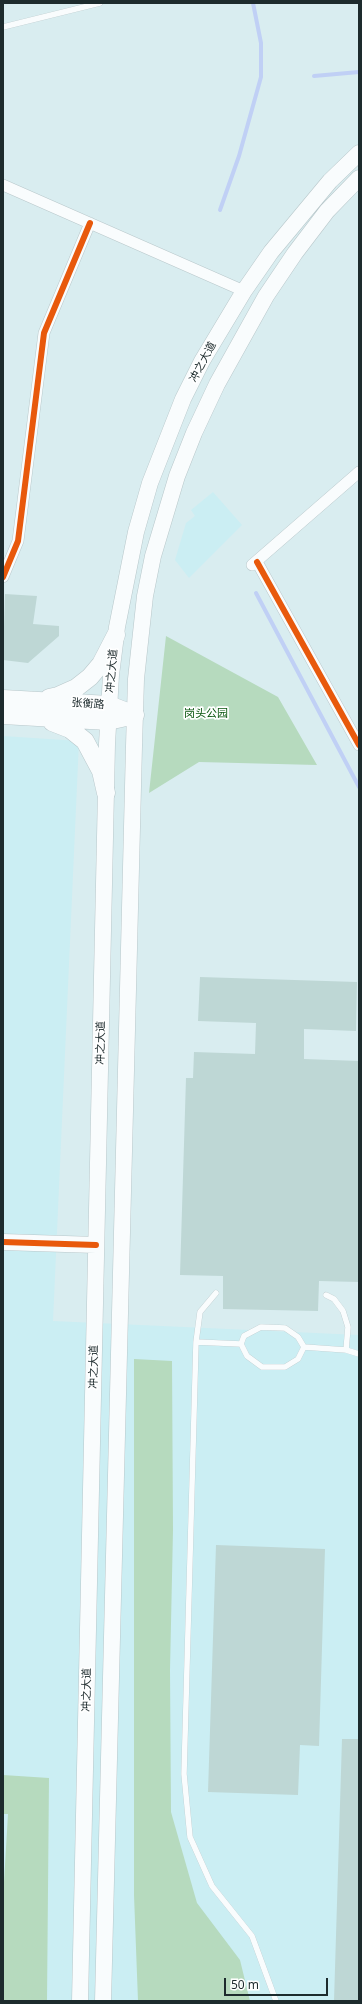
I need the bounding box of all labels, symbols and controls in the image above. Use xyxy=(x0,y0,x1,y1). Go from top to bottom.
street label: 冲之大道 xyxy=(187,339,219,385)
street label: 冲之大道 xyxy=(104,649,120,693)
street label: 张衡路 xyxy=(71,696,105,712)
park label: 岗头公园 xyxy=(184,707,228,721)
street label: 冲之大道 xyxy=(94,1021,108,1065)
street label: 冲之大道 xyxy=(87,1345,101,1389)
street label: 冲之大道 xyxy=(80,1668,94,1712)
scale bar xyxy=(226,1970,330,1996)
text: 50 m xyxy=(231,1976,259,1993)

